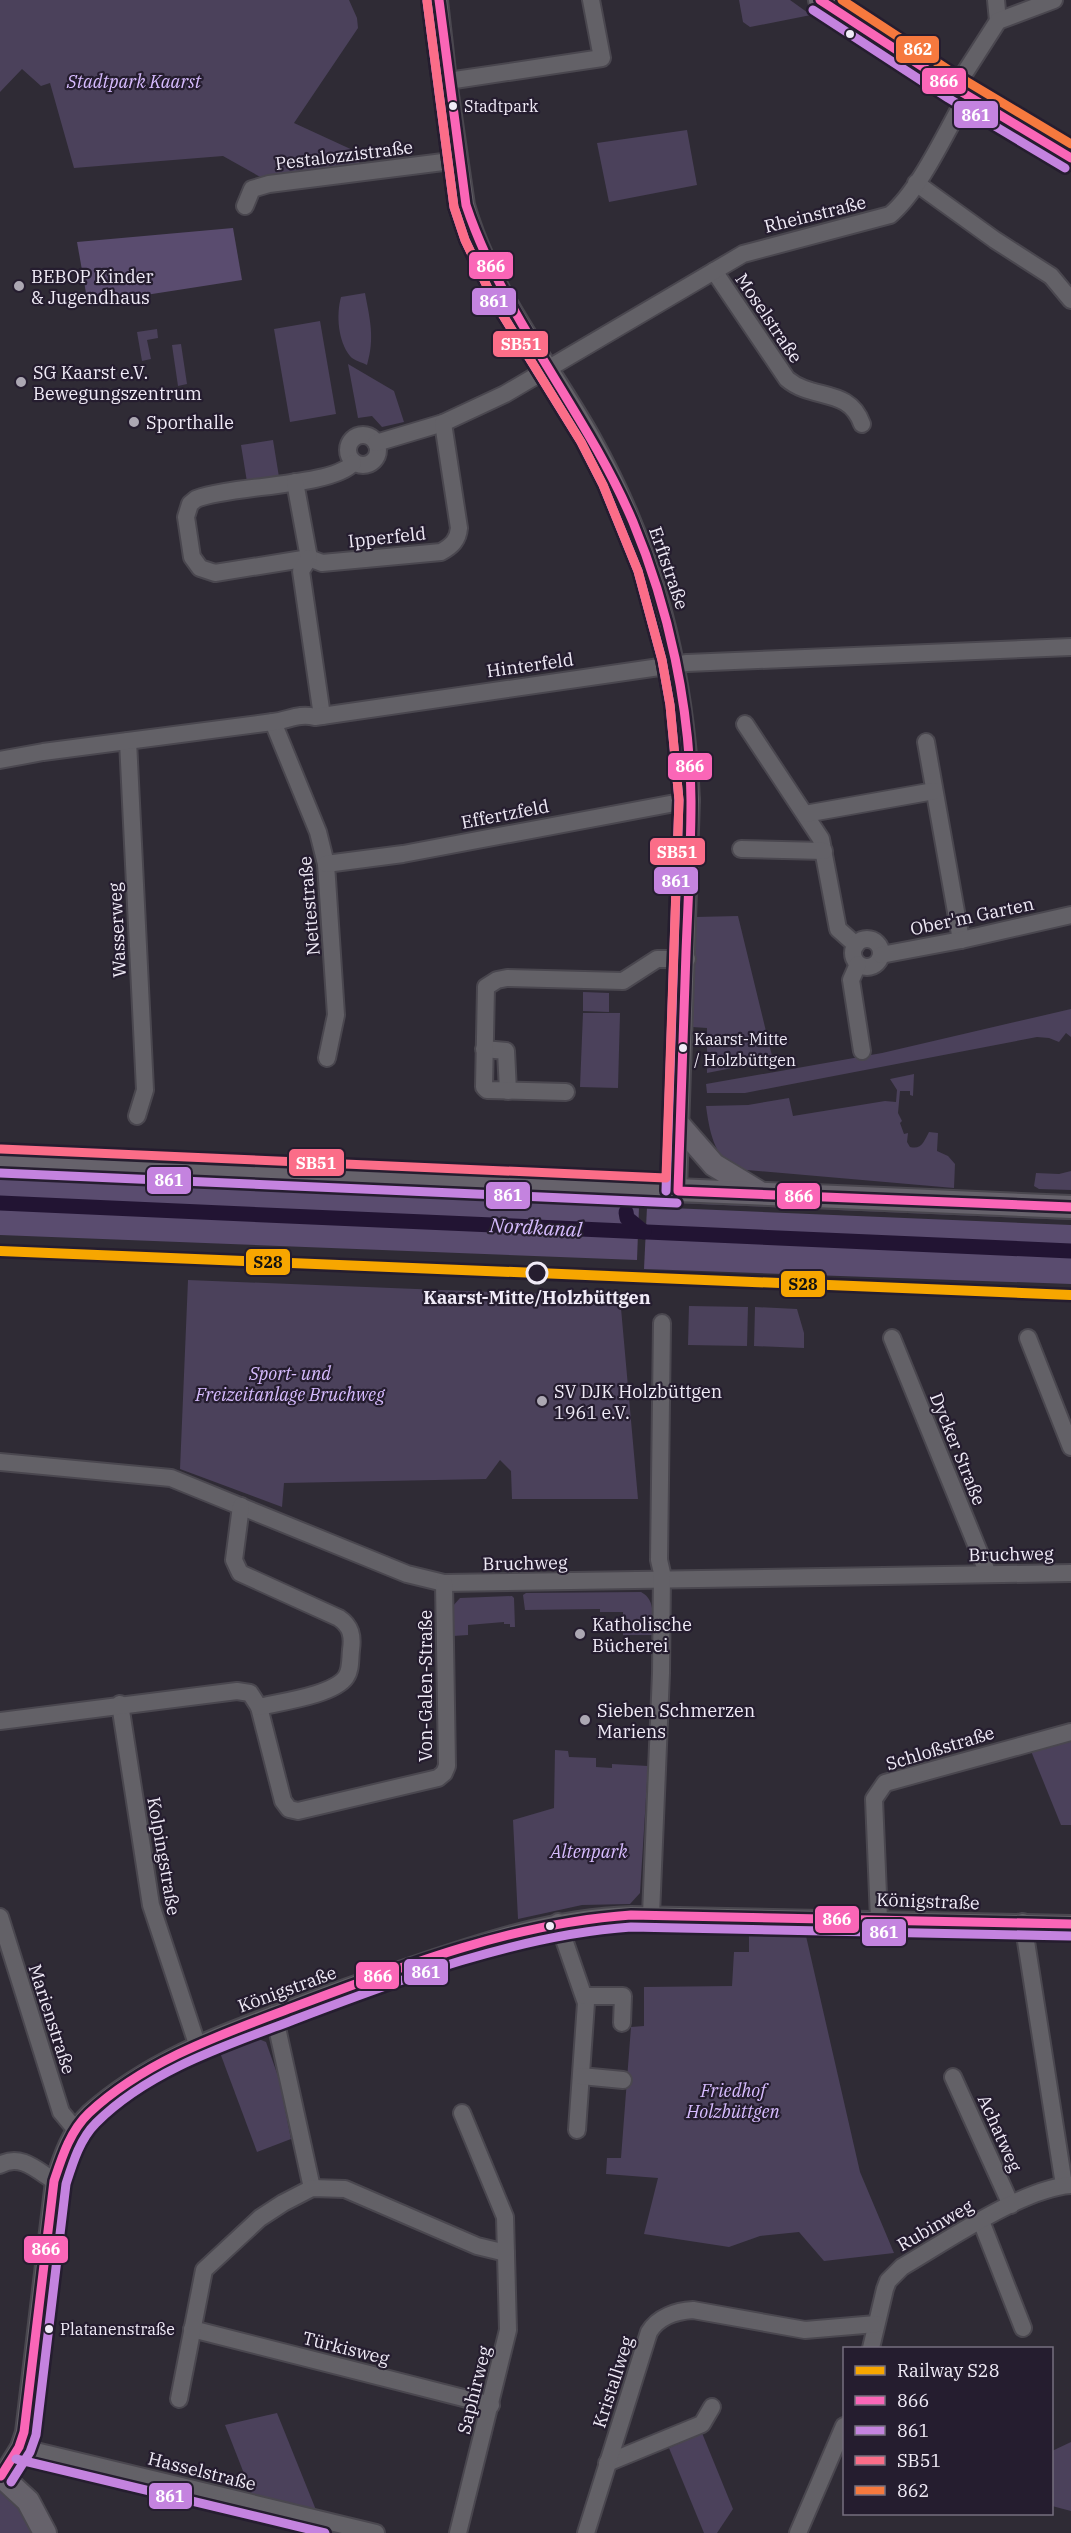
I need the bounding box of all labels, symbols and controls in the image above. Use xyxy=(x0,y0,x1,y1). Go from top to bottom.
unlabelled marker xyxy=(844,28,856,40)
line badge: 862 xyxy=(895,35,940,64)
text: 862 xyxy=(904,39,932,59)
line badge: 866 xyxy=(921,67,967,95)
park label: Stadtpark Kaarst xyxy=(66,70,202,93)
text: 866 xyxy=(930,71,958,91)
place label: Stadtpark xyxy=(464,96,539,116)
marker: Stadtpark xyxy=(447,100,459,112)
line badge: 861 xyxy=(953,100,999,129)
text: 861 xyxy=(962,105,990,125)
street label: Pestalozzistraße xyxy=(274,135,414,175)
street label: Rheinstraße xyxy=(762,190,868,238)
line badge: 866 xyxy=(468,251,514,280)
text: 866 xyxy=(477,256,505,276)
place label: BEBOP Kinder & Jugendhaus xyxy=(31,265,153,309)
street label: Moselstraße xyxy=(730,269,808,367)
marker: BEBOP Kinder & Jugendhaus xyxy=(12,279,26,293)
line badge: 861 xyxy=(471,287,517,316)
text: 861 xyxy=(480,291,508,311)
line badge: SB51 xyxy=(492,330,549,358)
text: SB51 xyxy=(501,334,541,354)
place label: SG Kaarst e.V. Bewegungszentrum xyxy=(33,361,202,405)
marker: SG Kaarst e.V. Bewegungszentrum xyxy=(14,375,28,389)
place label: Sporthalle xyxy=(146,411,234,434)
marker: Sporthalle xyxy=(127,415,141,429)
street label: Ipperfeld xyxy=(347,521,427,553)
street label: Erftstraße xyxy=(644,523,694,613)
street label: Hinterfeld xyxy=(485,648,575,682)
line badge: 866 xyxy=(667,752,713,781)
text: 866 xyxy=(676,756,704,776)
street label: Effertzfeld xyxy=(459,794,551,834)
line badge: SB51 xyxy=(649,837,706,866)
text: SB51 xyxy=(657,842,697,862)
street label: Nettestraße xyxy=(293,855,325,957)
line badge: 861 xyxy=(653,866,699,895)
text: 861 xyxy=(662,871,690,891)
street label: Wasserweg xyxy=(103,882,131,978)
street label: Ober'm Garten xyxy=(908,892,1036,940)
place label: Kaarst-Mitte / Holzbüttgen xyxy=(694,1029,796,1070)
marker: Kaarst-Mitte / Holzbüttgen xyxy=(677,1042,689,1054)
line badge: SB51 xyxy=(288,1148,345,1177)
text: SB51 xyxy=(296,1153,336,1173)
line badge: 861 xyxy=(146,1166,192,1195)
text: 861 xyxy=(155,1170,183,1190)
line badge: 861 xyxy=(485,1181,531,1210)
line badge: 866 xyxy=(776,1182,821,1210)
text: 861 xyxy=(494,1185,522,1205)
text: 866 xyxy=(785,1186,813,1206)
water label: Nordkanal xyxy=(488,1211,583,1243)
line badge: S28 xyxy=(245,1248,291,1276)
text: S28 xyxy=(253,1252,283,1272)
marker: Kaarst-Mitte/Holzbüttgen xyxy=(526,1262,548,1284)
line badge: S28 xyxy=(780,1270,826,1298)
text: S28 xyxy=(788,1274,818,1294)
place label: Kaarst-Mitte/Holzbüttgen xyxy=(423,1286,651,1309)
park label: Sport- und Freizeitanlage Bruchweg xyxy=(194,1362,385,1406)
place label: SV DJK Holzbüttgen 1961 e.V. xyxy=(554,1380,722,1424)
street label: Dycker Straße xyxy=(925,1389,991,1509)
marker: SV DJK Holzbüttgen 1961 e.V. xyxy=(535,1394,549,1408)
street label: Bruchweg xyxy=(968,1542,1054,1566)
street label: Bruchweg xyxy=(482,1551,568,1575)
street label: Von-Galen-Straße xyxy=(414,1610,437,1762)
place label: Katholische Bücherei xyxy=(592,1613,692,1657)
marker: Katholische Bücherei xyxy=(573,1627,587,1641)
place label: Sieben Schmerzen Mariens xyxy=(597,1699,755,1743)
marker: Sieben Schmerzen Mariens xyxy=(578,1713,592,1727)
street label: Schloßstraße xyxy=(883,1721,997,1775)
street label: Kolpingstraße xyxy=(142,1795,186,1917)
park label: Altenpark xyxy=(549,1840,628,1863)
street label: Königstraße xyxy=(876,1888,980,1914)
line badge: 866 xyxy=(814,1905,860,1934)
text: 866 xyxy=(823,1909,851,1929)
line badge: 861 xyxy=(861,1918,907,1947)
unlabelled marker xyxy=(544,1920,556,1932)
text: 861 xyxy=(870,1922,898,1942)
line badge: 861 xyxy=(403,1958,449,1986)
street label: Marienstraße xyxy=(23,1961,81,2077)
street label: Königstraße xyxy=(234,1961,340,2017)
line badge: 866 xyxy=(355,1961,400,1990)
text: 861 xyxy=(412,1962,440,1982)
text: 866 xyxy=(364,1966,392,1986)
park label: Friedhof Holzbüttgen xyxy=(685,2079,780,2123)
street label: Achatweg xyxy=(973,2091,1027,2175)
street label: Rubinweg xyxy=(893,2194,977,2256)
line badge: 866 xyxy=(23,2235,69,2264)
text: 866 xyxy=(32,2239,60,2259)
place label: Platanenstraße xyxy=(60,2319,175,2339)
marker: Platanenstraße xyxy=(43,2323,55,2335)
street label: Türkisweg xyxy=(300,2326,392,2370)
street label: Kristallweg xyxy=(587,2333,639,2431)
street label: Saphirweg xyxy=(452,2343,496,2437)
legend xyxy=(843,2347,1053,2515)
text: Railway S28 xyxy=(897,2359,999,2382)
text: 866 xyxy=(897,2389,929,2412)
text: 861 xyxy=(897,2419,929,2442)
street label: Hasselstraße xyxy=(146,2446,258,2496)
text: SB51 xyxy=(897,2449,941,2472)
text: 862 xyxy=(897,2479,929,2502)
line badge: 861 xyxy=(148,2482,193,2510)
text: 861 xyxy=(156,2486,184,2506)

